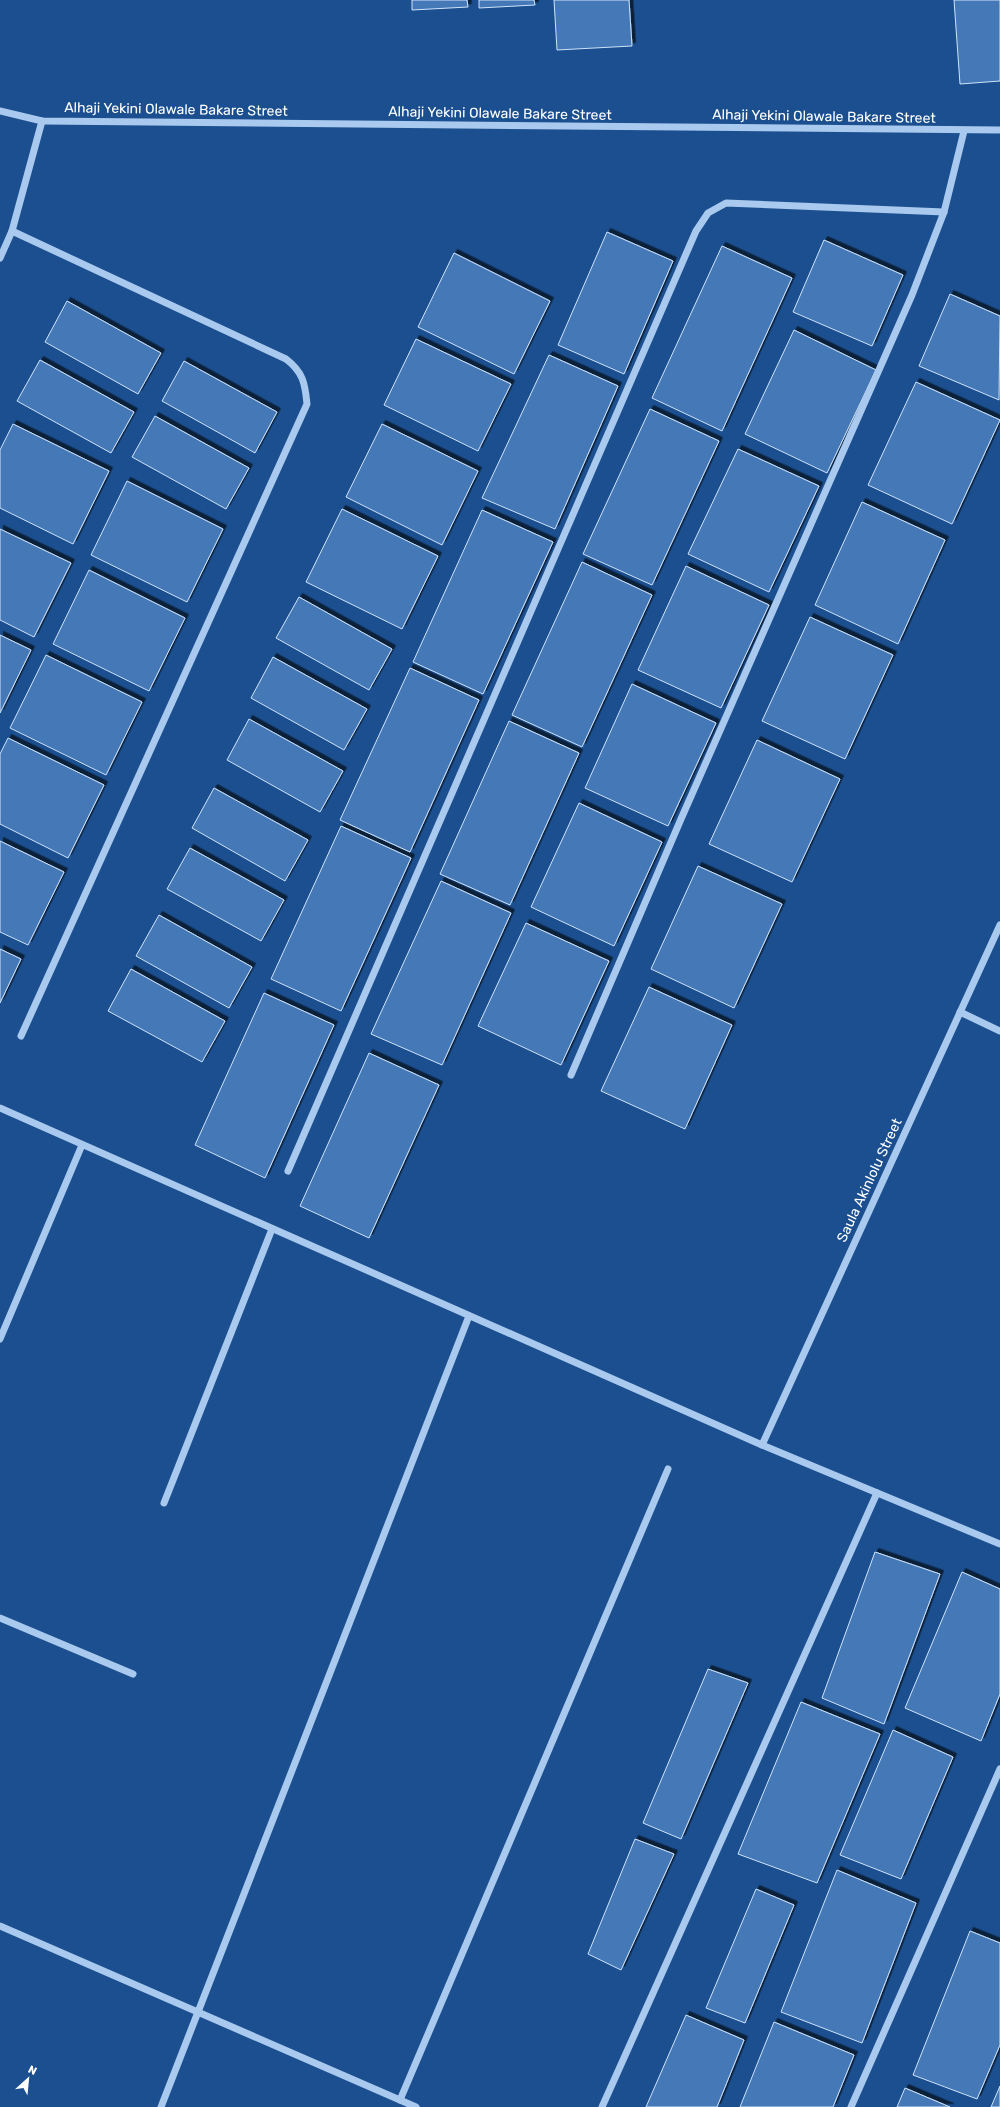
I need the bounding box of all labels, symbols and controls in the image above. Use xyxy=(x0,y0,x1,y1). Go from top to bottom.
street label: Alhaji Yekini Olawale Bakare Street xyxy=(64,99,288,120)
street label: Alhaji Yekini Olawale Bakare Street xyxy=(388,103,612,124)
street label: Alhaji Yekini Olawale Bakare Street xyxy=(712,106,936,127)
street label: Saula Akinlolu Street xyxy=(833,1115,906,1245)
north arrow xyxy=(8,2059,48,2099)
text: N xyxy=(26,2063,39,2078)

